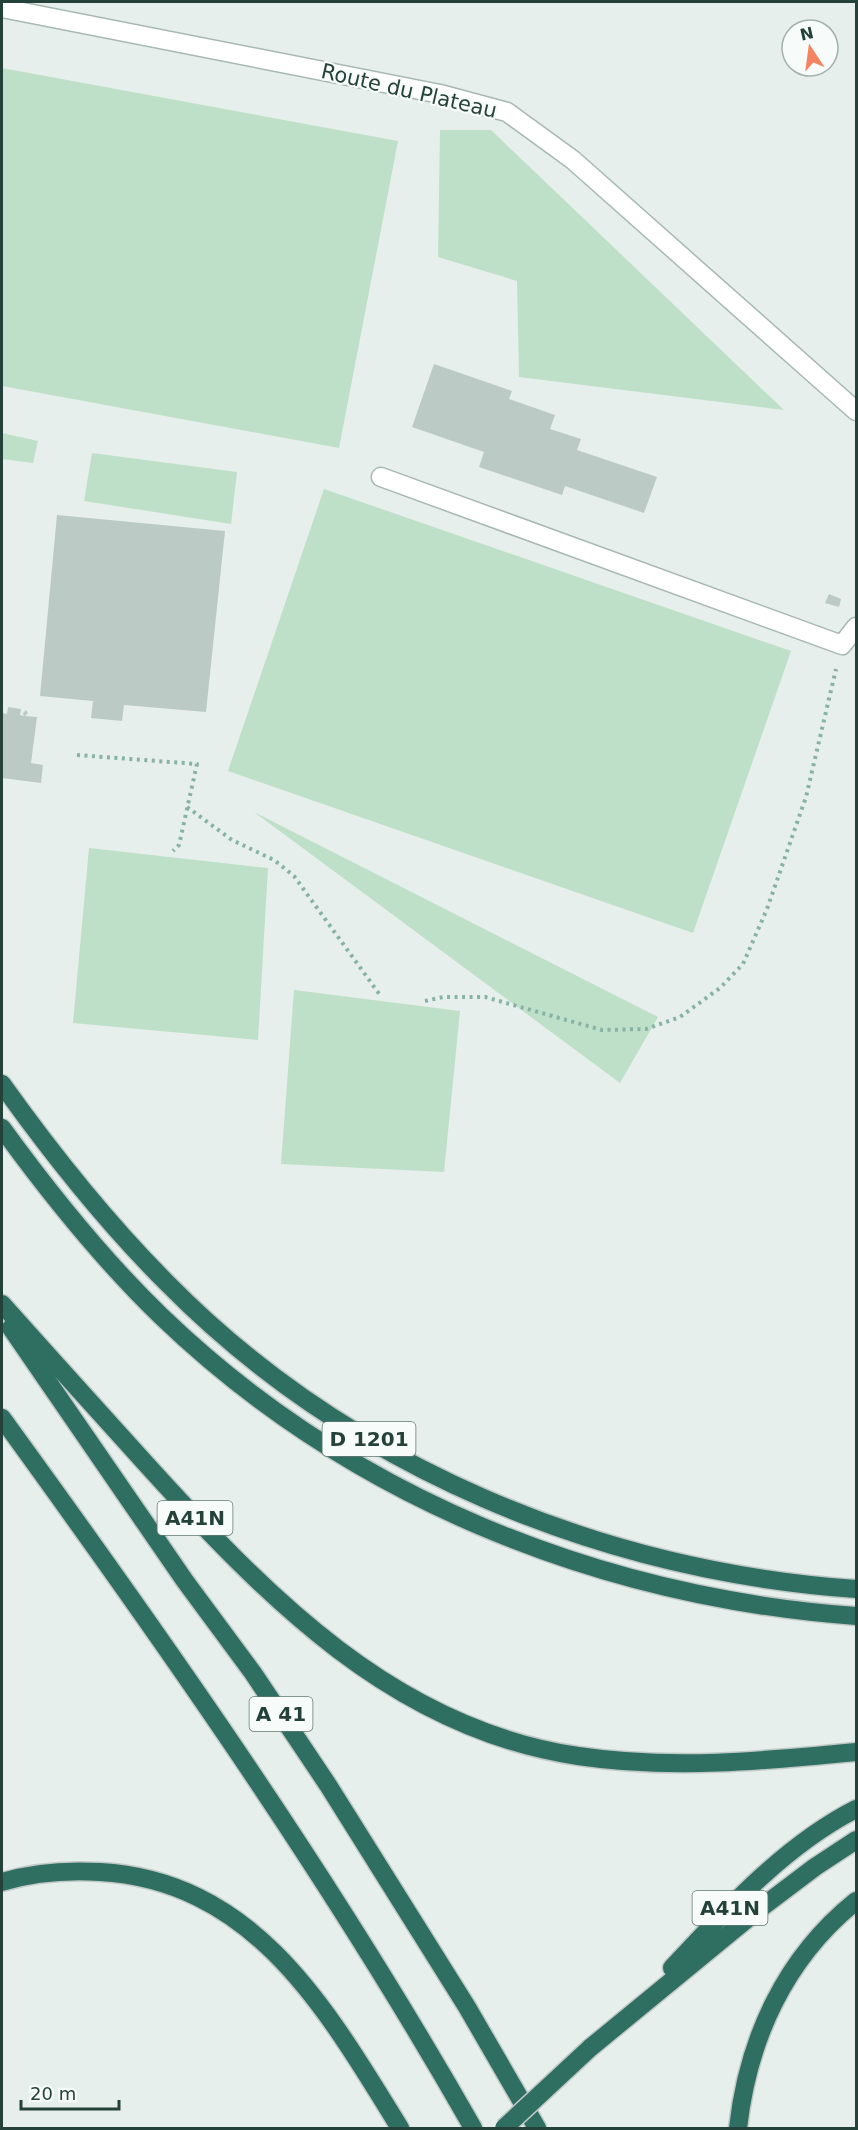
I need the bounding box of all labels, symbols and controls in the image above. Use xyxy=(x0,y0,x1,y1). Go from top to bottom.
north arrow xyxy=(780,18,840,78)
text: N xyxy=(798,23,815,45)
street label: Route du Plateau xyxy=(319,59,499,123)
road number: D 1201 xyxy=(322,1422,416,1456)
road number: A41N xyxy=(158,1501,232,1535)
road number: A 41 xyxy=(250,1697,312,1731)
road number: A41N xyxy=(692,1891,768,1925)
scale bar xyxy=(21,2073,118,2111)
text: 20 m xyxy=(30,2083,76,2104)

